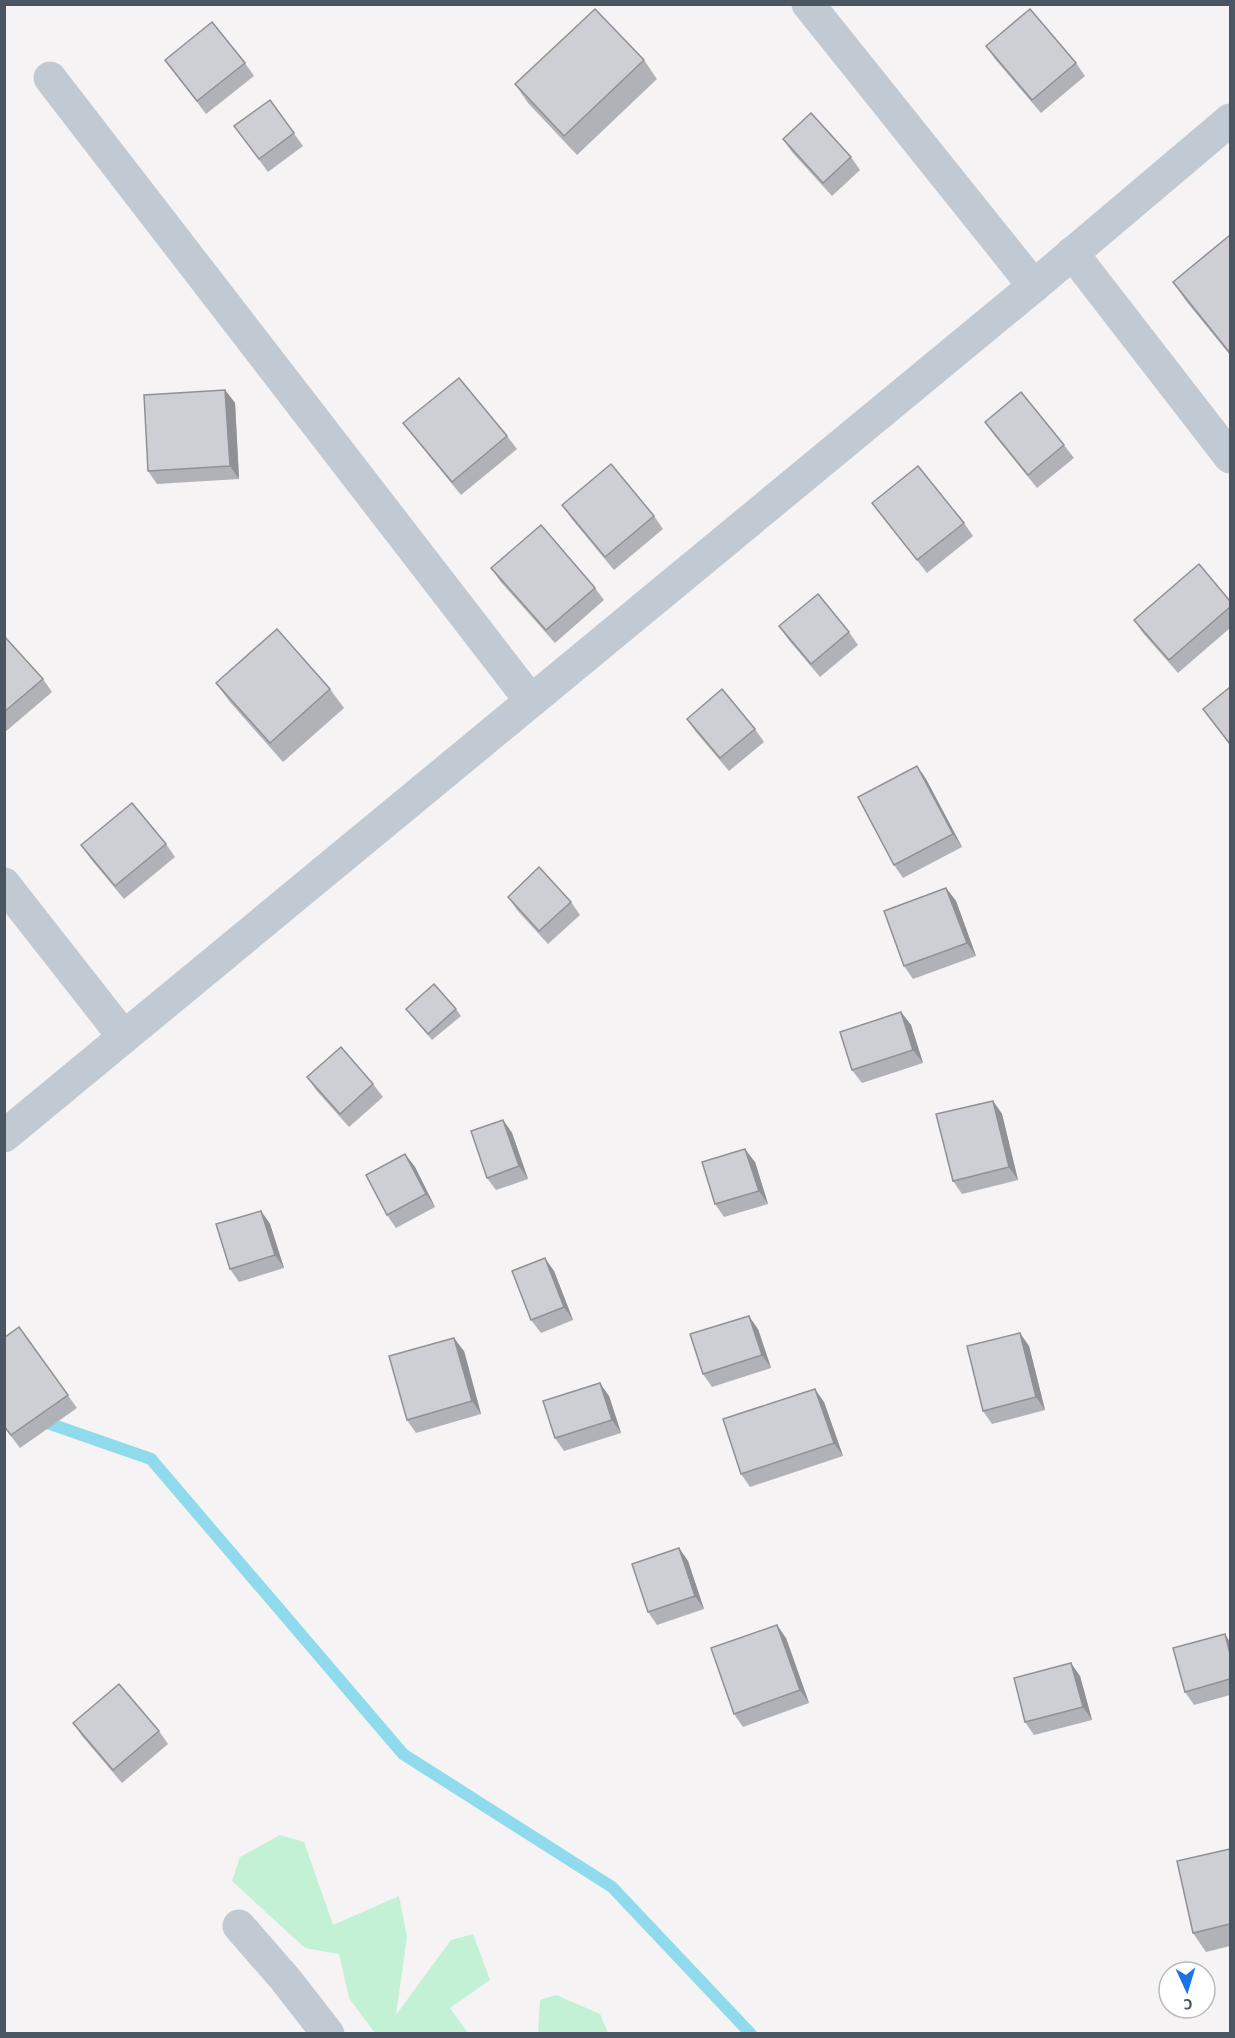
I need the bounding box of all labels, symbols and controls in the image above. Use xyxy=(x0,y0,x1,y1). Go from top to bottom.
north arrow xyxy=(1157,1960,1217,2020)
text: С xyxy=(1183,1996,1193,2012)

